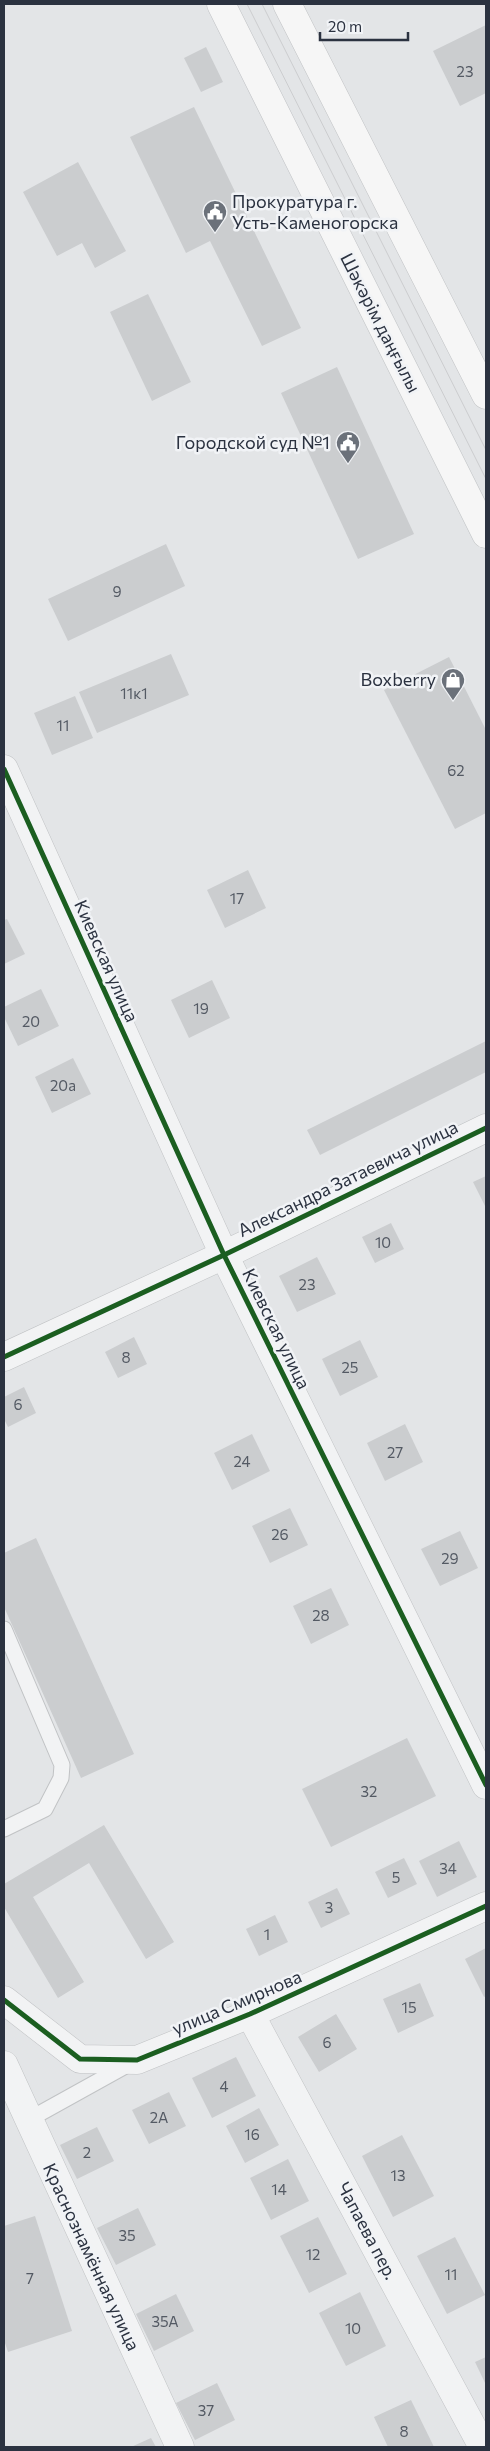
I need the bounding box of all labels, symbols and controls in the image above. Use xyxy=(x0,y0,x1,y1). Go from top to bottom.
scale bar xyxy=(320,10,408,42)
text: 20 m xyxy=(328,17,362,35)
house number: 23 xyxy=(457,62,473,80)
place label: Прокуратура г. Усть-Каменогорска xyxy=(232,190,398,233)
public building icon: Прокуратура г. Усть-Каменогорска xyxy=(202,199,228,233)
street label: Шәкәрім даңғылы xyxy=(336,249,426,396)
public building icon: Городской суд №1 xyxy=(335,430,361,464)
place label: Городской суд №1 xyxy=(176,431,330,453)
house number: 9 xyxy=(112,582,122,600)
shop icon: Boxberry xyxy=(440,667,466,701)
place label: Boxberry xyxy=(361,668,436,690)
house number: 11к1 xyxy=(120,684,148,702)
house number: 11 xyxy=(57,716,69,734)
house number: 62 xyxy=(447,761,465,779)
house number: 17 xyxy=(230,889,244,907)
street label: Киевская улица xyxy=(70,896,144,1025)
house number: 19 xyxy=(193,999,209,1017)
house number: 20 xyxy=(22,1012,40,1030)
house number: 20а xyxy=(50,1076,76,1094)
street label: Александра Затаевича улица xyxy=(234,1115,461,1241)
house number: 10 xyxy=(375,1233,391,1251)
street label: Киевская улица xyxy=(238,1265,316,1392)
house number: 23 xyxy=(299,1275,315,1293)
house number: 8 xyxy=(121,1348,131,1366)
house number: 25 xyxy=(342,1358,358,1376)
house number: 6 xyxy=(13,1395,23,1413)
house number: 27 xyxy=(387,1443,403,1461)
house number: 24 xyxy=(233,1452,251,1470)
house number: 26 xyxy=(271,1525,289,1543)
house number: 29 xyxy=(441,1549,459,1567)
house number: 28 xyxy=(312,1606,330,1624)
house number: 32 xyxy=(361,1782,377,1800)
house number: 34 xyxy=(439,1859,457,1877)
house number: 5 xyxy=(392,1868,400,1886)
house number: 3 xyxy=(325,1898,333,1916)
house number: 1 xyxy=(264,1925,270,1943)
street label: улица Смирнова xyxy=(169,1965,305,2039)
house number: 15 xyxy=(401,1998,417,2016)
house number: 6 xyxy=(322,2033,332,2051)
house number: 4 xyxy=(220,2077,229,2095)
house number: 2А xyxy=(150,2108,168,2126)
house number: 16 xyxy=(244,2125,260,2143)
house number: 2 xyxy=(83,2143,91,2161)
street label: Краснознамённая улица xyxy=(39,2159,145,2354)
house number: 13 xyxy=(391,2166,405,2184)
street label: Чапаева пер. xyxy=(333,2178,403,2283)
house number: 14 xyxy=(271,2180,287,2198)
house number: 35 xyxy=(118,2226,136,2244)
house number: 12 xyxy=(306,2245,320,2263)
house number: 11 xyxy=(445,2265,457,2283)
house number: 7 xyxy=(26,2269,34,2287)
house number: 35А xyxy=(151,2312,179,2330)
house number: 10 xyxy=(345,2319,361,2337)
house number: 37 xyxy=(198,2401,214,2419)
house number: 8 xyxy=(399,2422,409,2440)

